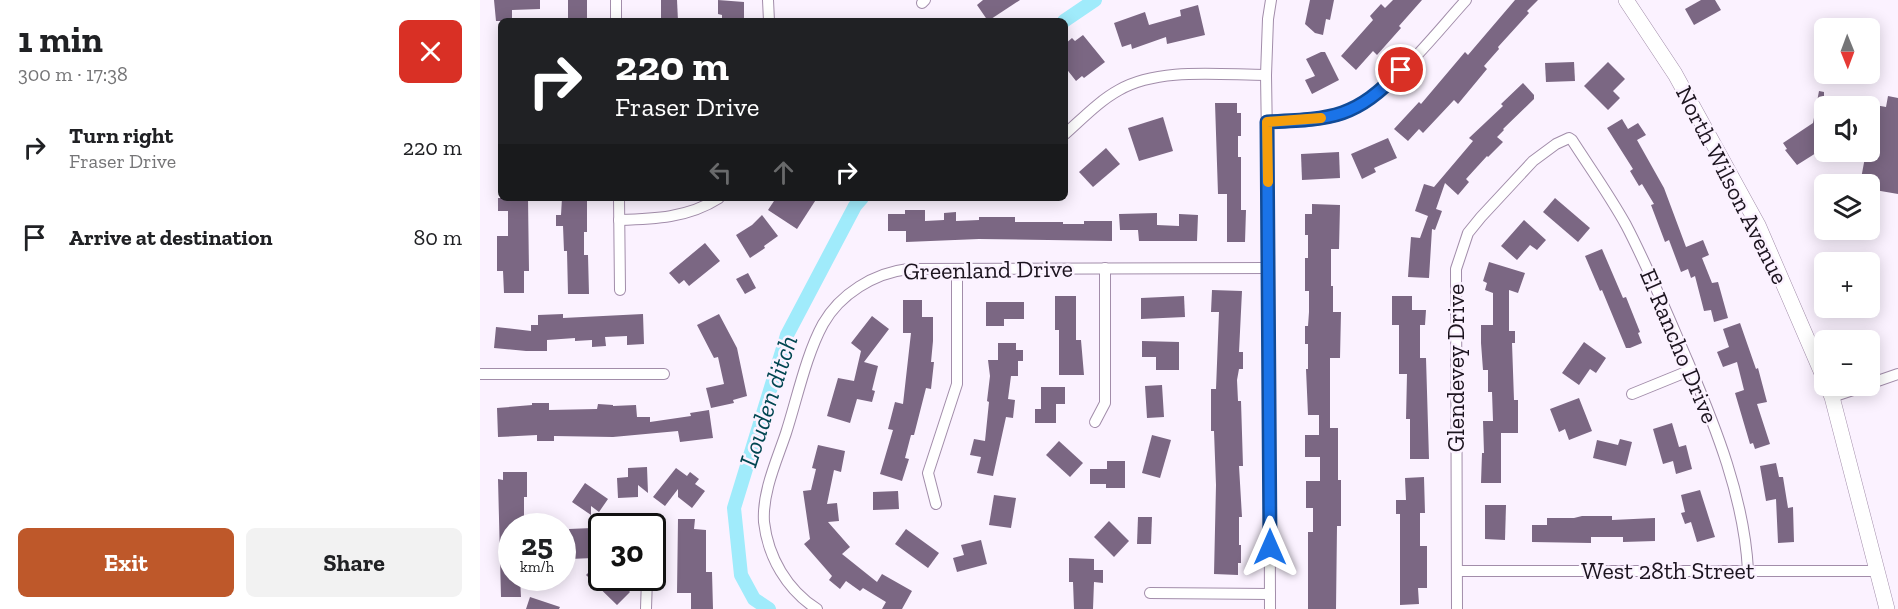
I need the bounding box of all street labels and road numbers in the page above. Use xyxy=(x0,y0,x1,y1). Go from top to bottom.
street label: North Wilson Avenue xyxy=(1670,81,1795,289)
street label: Greenland Drive xyxy=(903,254,1073,285)
street label: El Rancho Drive xyxy=(1634,264,1725,427)
street label: Glendevey Drive xyxy=(1441,284,1470,452)
street label: West 28th Street xyxy=(1581,556,1755,585)

